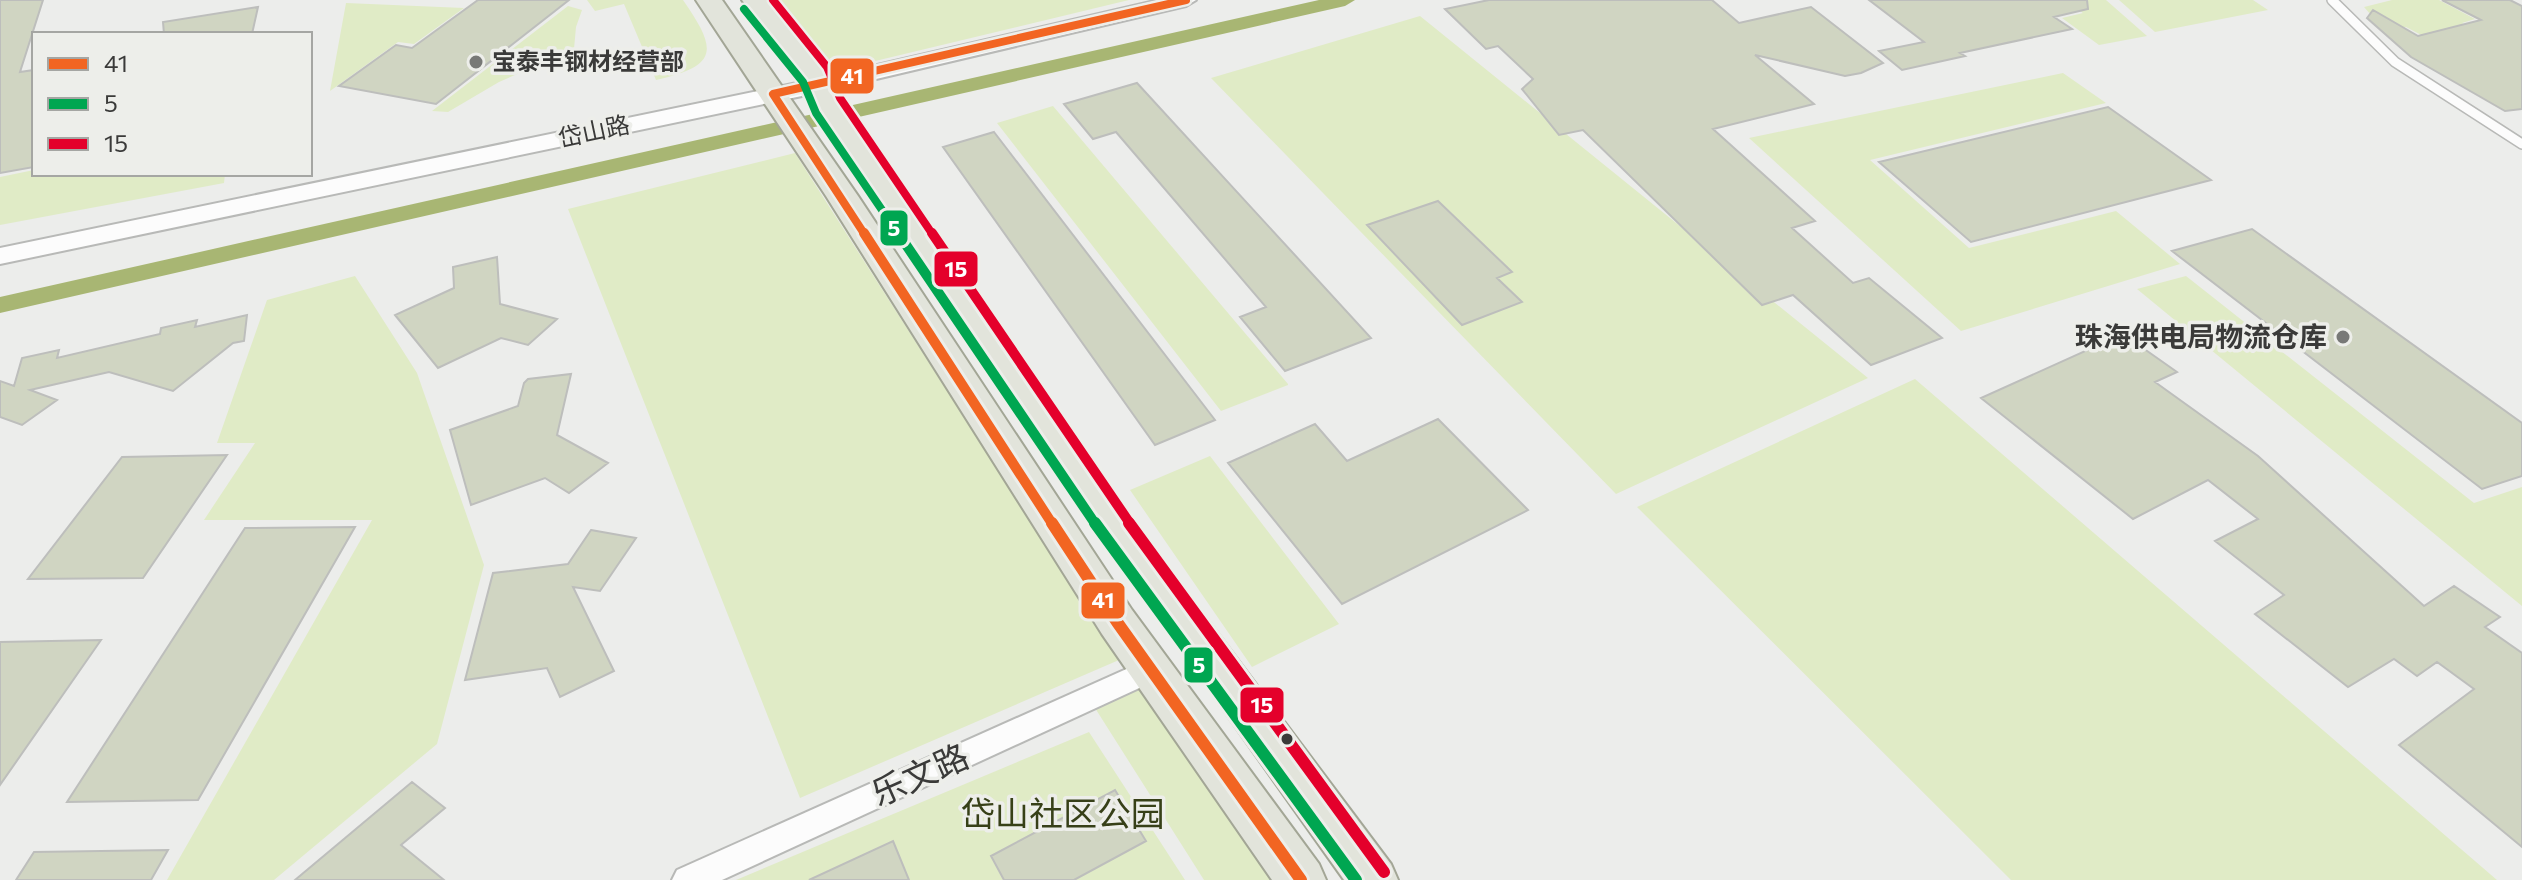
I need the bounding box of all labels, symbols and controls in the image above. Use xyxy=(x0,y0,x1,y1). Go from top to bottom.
legend xyxy=(32,32,312,176)
place label: 宝泰丰钢材经营部 xyxy=(492,46,684,75)
text: 41 xyxy=(104,48,128,77)
marker: 宝泰丰钢材经营部 xyxy=(467,53,485,71)
line badge: 41 xyxy=(829,57,875,95)
text: 41 xyxy=(841,62,863,89)
text: 5 xyxy=(104,88,118,117)
street label: 岱山路 xyxy=(555,109,632,152)
text: 15 xyxy=(104,128,128,157)
line badge: 5 xyxy=(879,209,909,247)
text: 5 xyxy=(888,214,900,241)
line badge: 15 xyxy=(933,250,979,288)
text: 15 xyxy=(945,255,967,282)
place label: 珠海供电局物流仓库 xyxy=(2075,319,2327,353)
marker: 珠海供电局物流仓库 xyxy=(2334,328,2352,346)
line badge: 41 xyxy=(1080,581,1126,620)
text: 41 xyxy=(1092,586,1114,613)
line badge: 5 xyxy=(1183,646,1214,684)
text: 5 xyxy=(1193,651,1205,678)
line badge: 15 xyxy=(1239,686,1285,724)
text: 15 xyxy=(1251,691,1273,718)
unlabelled marker xyxy=(1279,731,1295,747)
street label: 乐文路 xyxy=(864,733,974,813)
park label: 岱山社区公园 xyxy=(961,791,1165,833)

